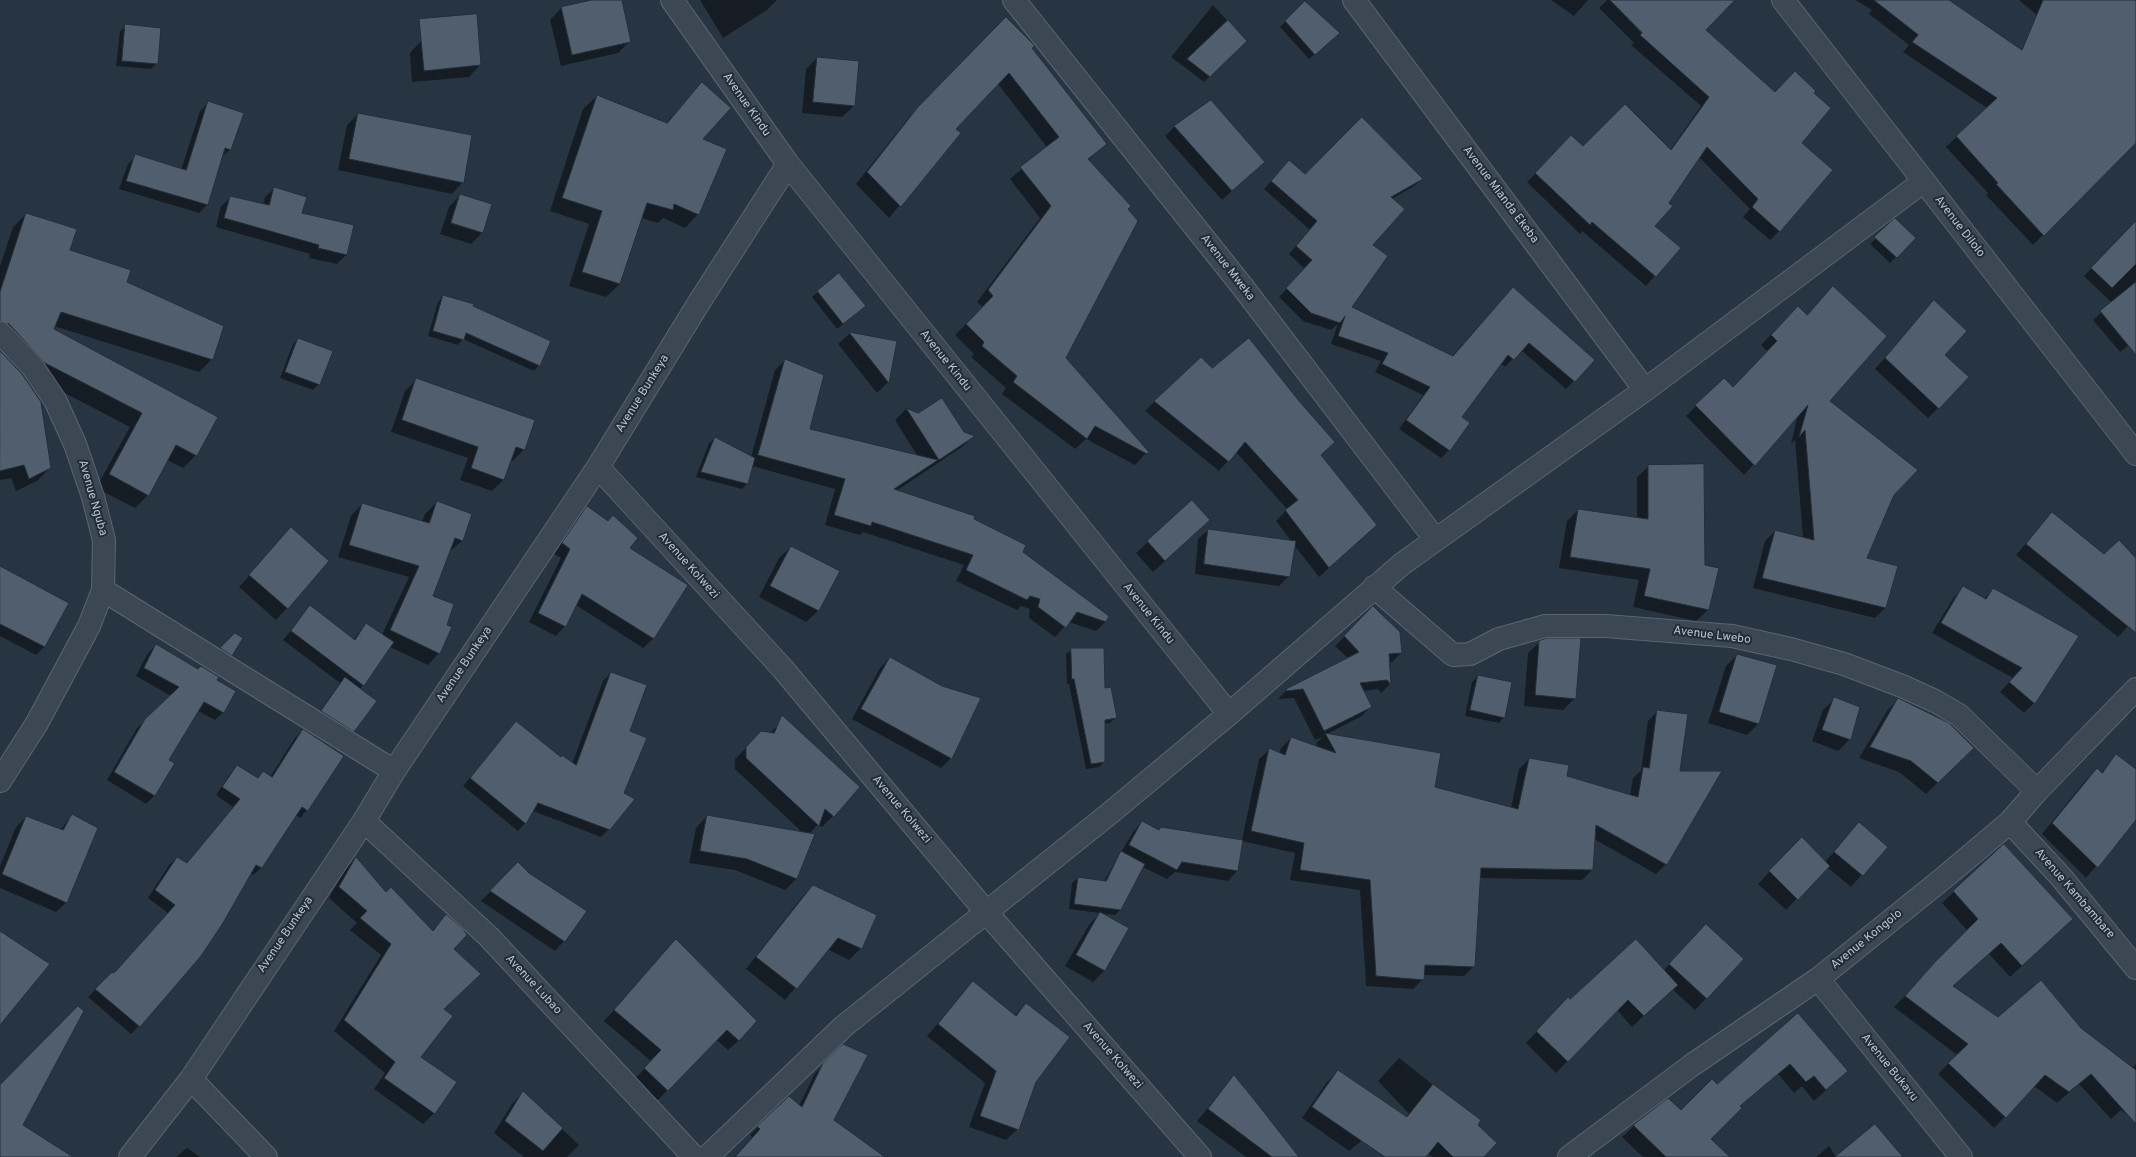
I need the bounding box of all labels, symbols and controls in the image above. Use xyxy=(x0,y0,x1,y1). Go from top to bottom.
street label: Avenue Kindu xyxy=(719,70,773,140)
street label: Avenue Mianda Ekeba xyxy=(1459,144,1541,246)
street label: Avenue Dilolo xyxy=(1931,193,1987,261)
street label: Avenue Mweka xyxy=(1197,232,1257,304)
street label: Avenue Kindu xyxy=(916,328,974,394)
street label: Avenue Bunkeya xyxy=(613,352,673,436)
street label: Avenue Nguba xyxy=(74,458,110,538)
street label: Avenue Kolwezi xyxy=(654,530,722,602)
street label: Avenue Kindu xyxy=(1119,581,1177,647)
street label: Avenue Bunkeya xyxy=(434,624,496,706)
street label: Avenue Lwebo xyxy=(1672,624,1752,648)
street label: Avenue Kolwezi xyxy=(868,773,934,847)
street label: Avenue Kambambare xyxy=(2031,846,2117,942)
street label: Avenue Bunkeya xyxy=(255,894,317,976)
street label: Avenue Kongolo xyxy=(1829,907,1905,973)
street label: Avenue Lubao xyxy=(502,952,564,1018)
street label: Avenue Kolwezi xyxy=(1079,1019,1145,1093)
street label: Avenue Bukavu xyxy=(1857,1031,1921,1105)

